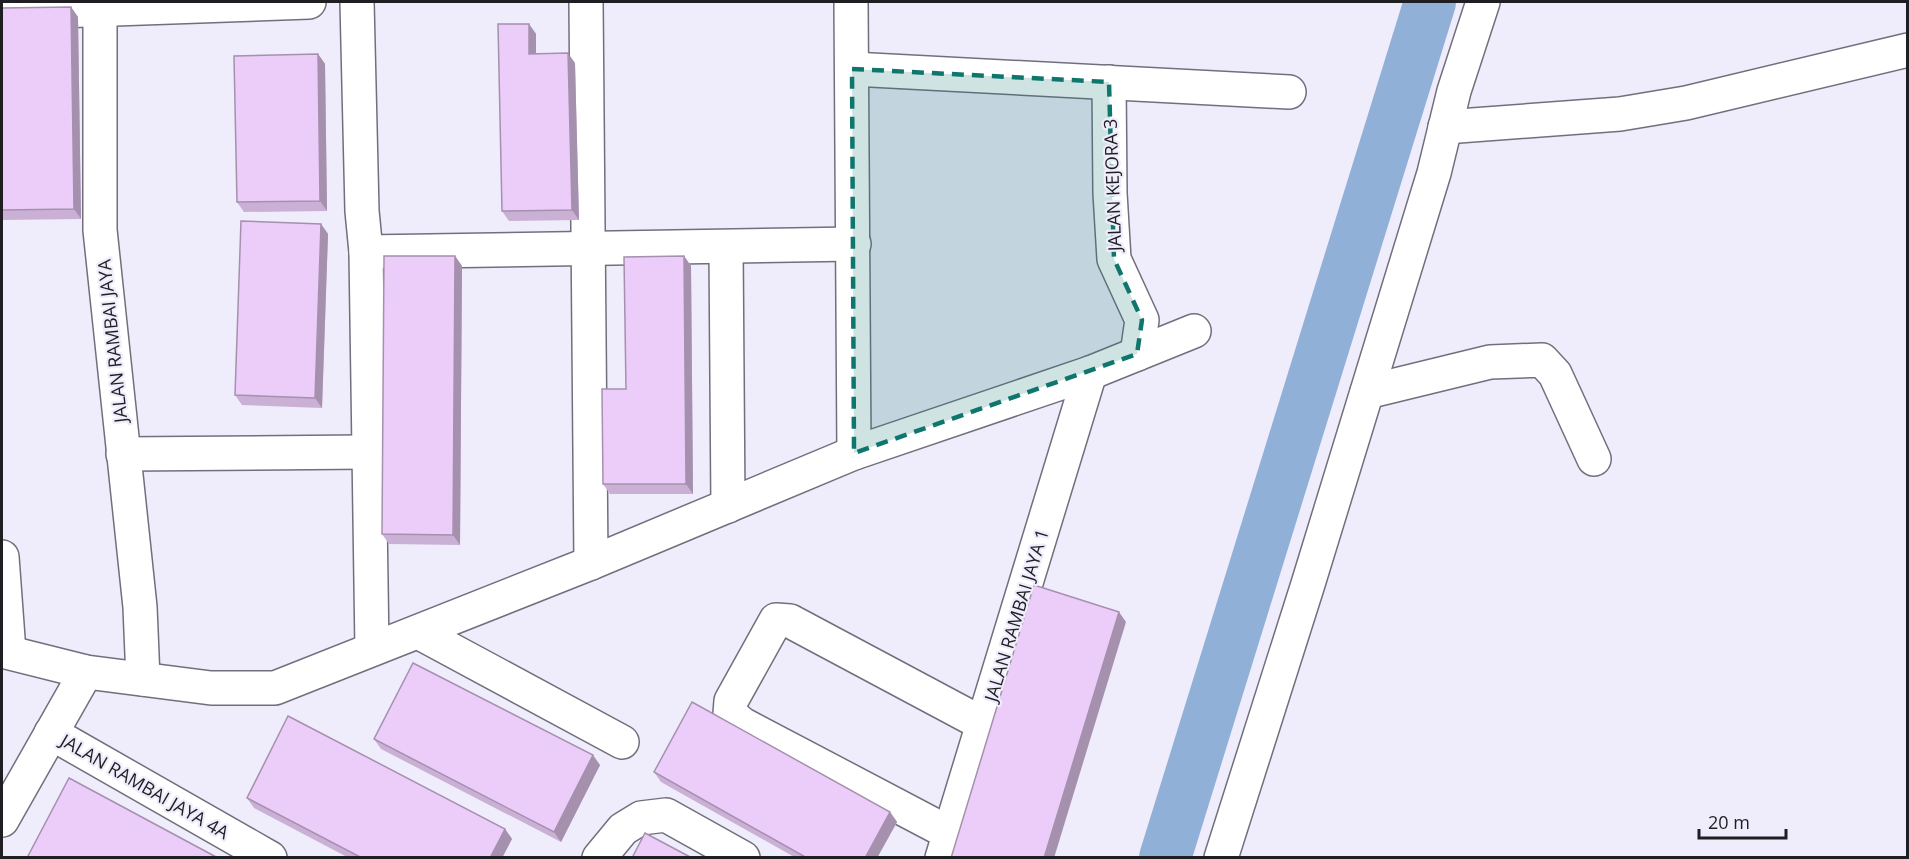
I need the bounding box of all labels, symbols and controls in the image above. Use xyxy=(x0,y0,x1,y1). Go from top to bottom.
street label: JALAN KEJORA 3 xyxy=(1098,118,1126,254)
street label: JALAN RAMBAI JAYA xyxy=(91,257,133,426)
street label: JALAN RAMBAI JAYA 1 xyxy=(978,526,1054,706)
street label: JALAN RAMBAI JAYA 4A xyxy=(55,727,234,844)
scale bar xyxy=(1699,802,1786,840)
text: 20 m xyxy=(1708,810,1750,834)

